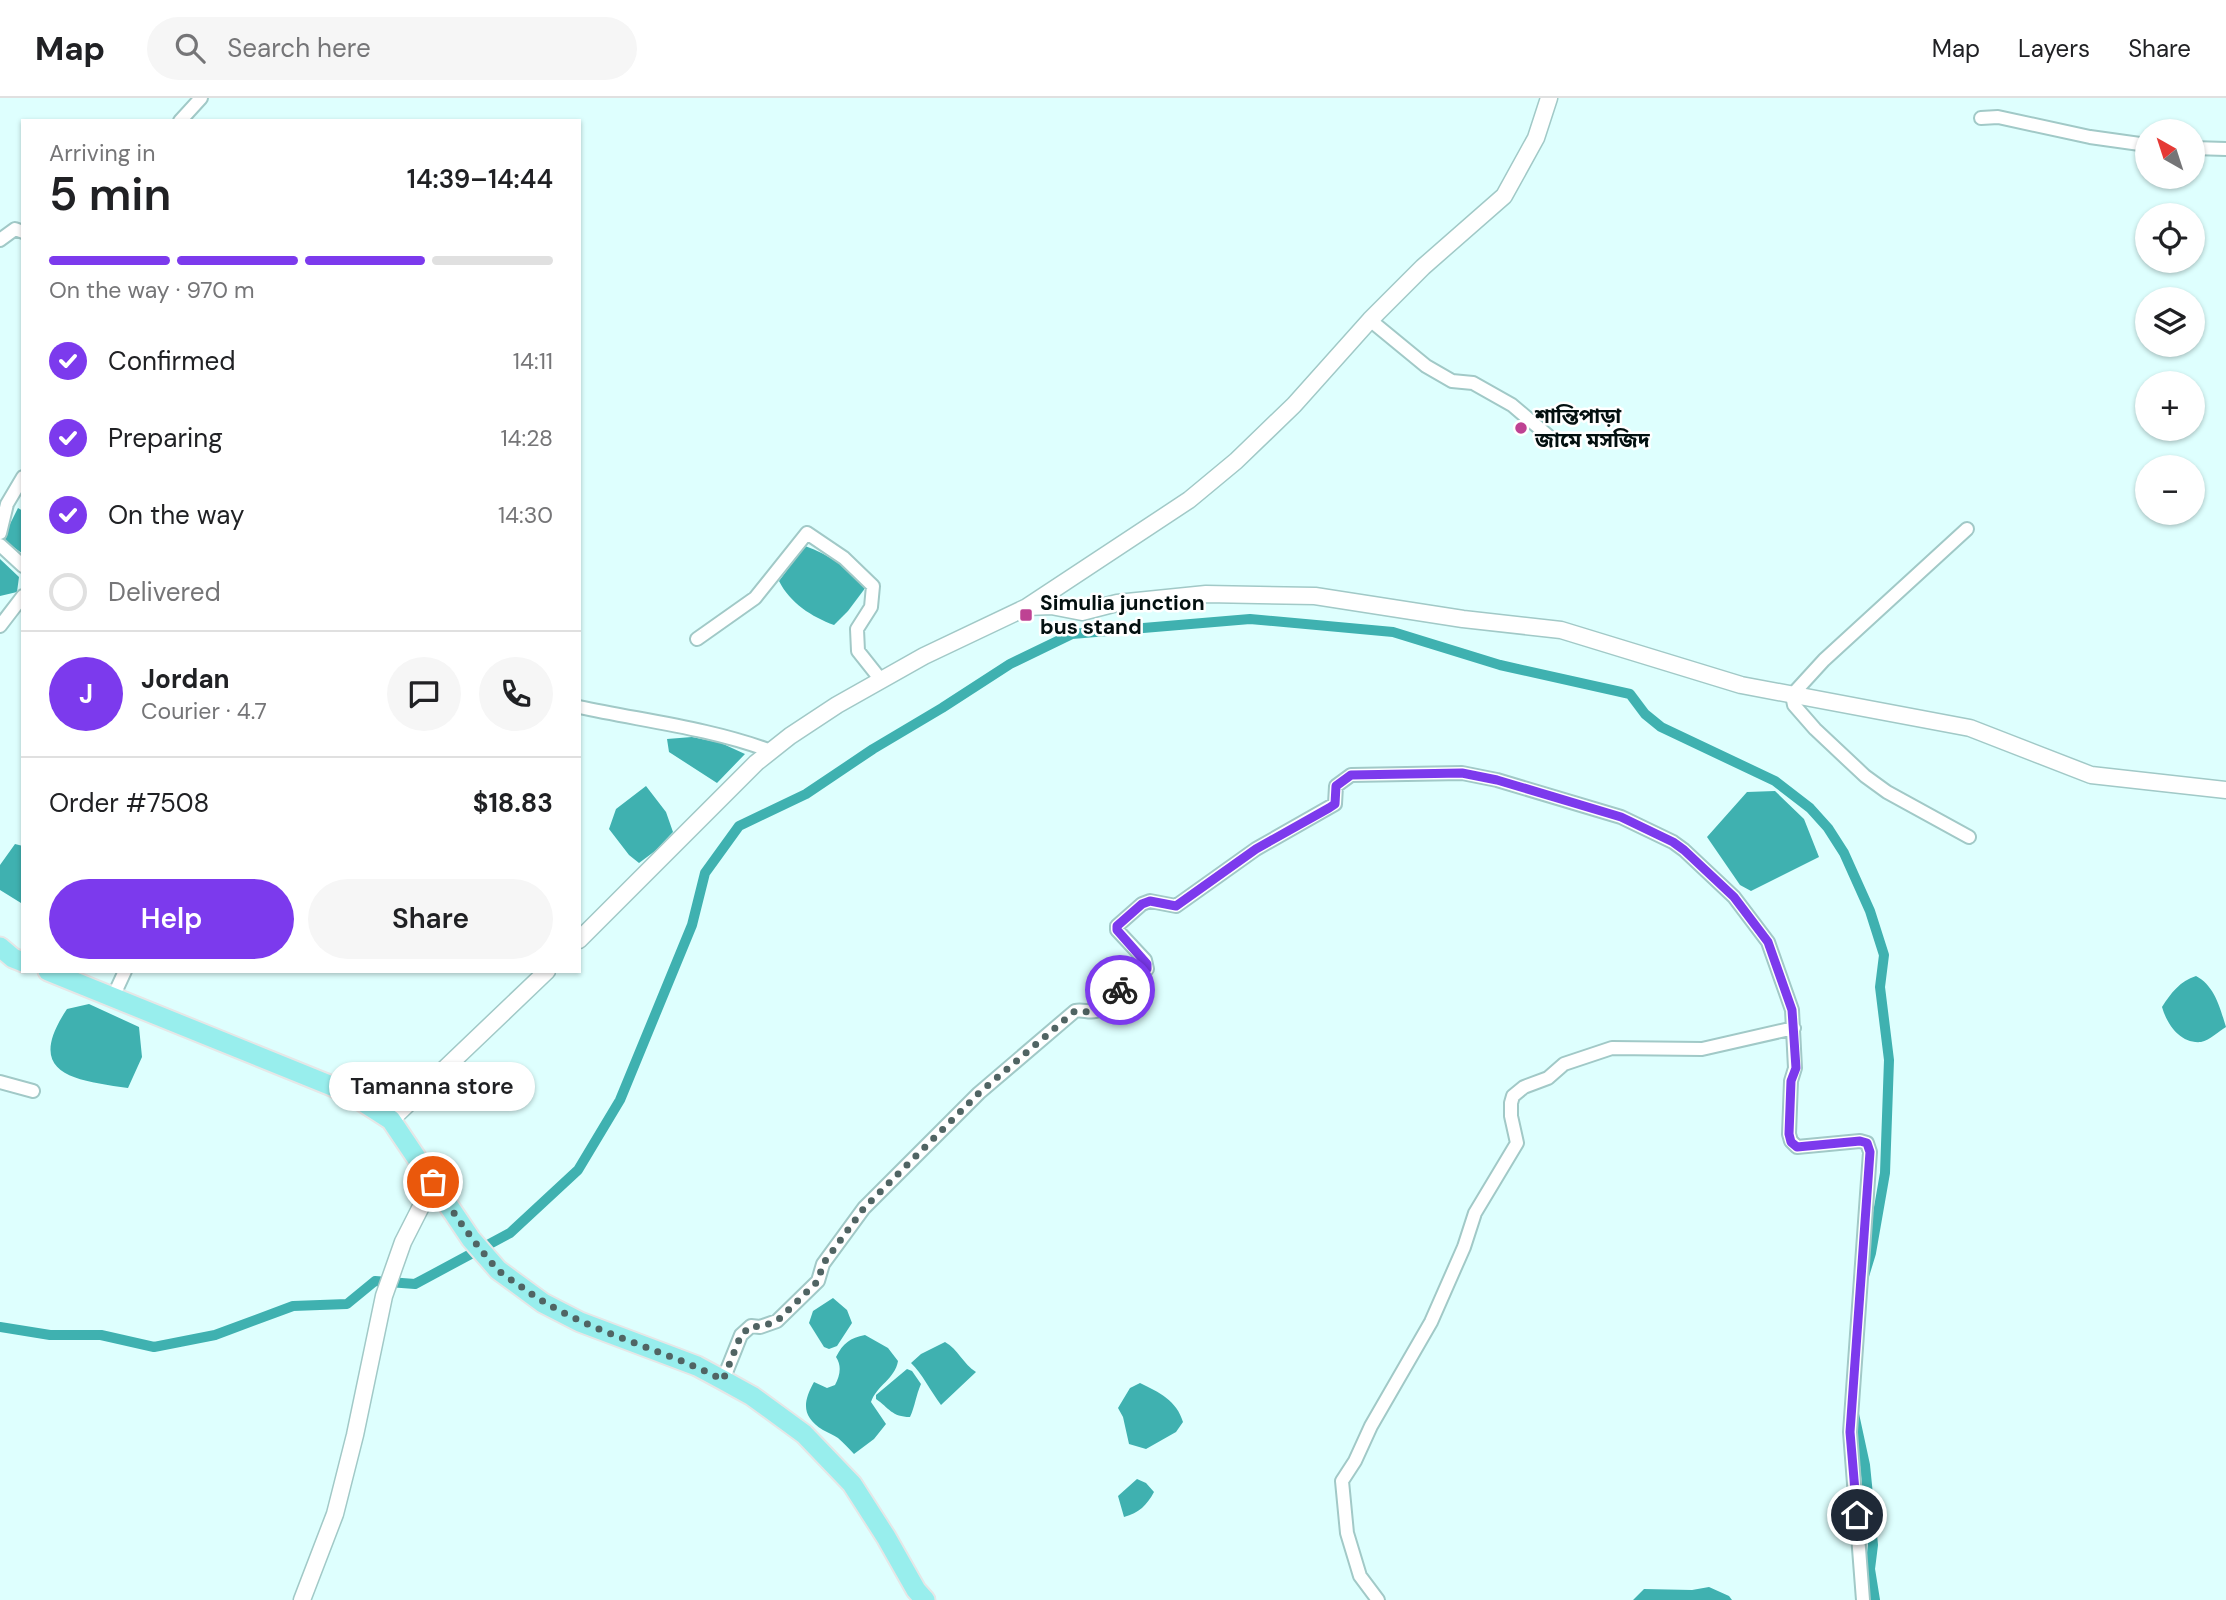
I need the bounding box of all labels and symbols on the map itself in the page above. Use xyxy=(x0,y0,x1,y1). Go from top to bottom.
north arrow xyxy=(2135,119,2205,189)
place label: শান্তিপাড়া জামে মসজিদ xyxy=(1534,402,1651,454)
marker: শান্তিপাড়া জামে মসজিদ xyxy=(1513,420,1529,436)
place label: Simulia junction bus stand xyxy=(1040,589,1205,641)
marker: Simulia junction bus stand xyxy=(1018,607,1034,623)
courier xyxy=(1085,955,1155,1025)
callout: Tamanna store xyxy=(330,1063,536,1112)
pin xyxy=(403,1152,463,1212)
pin xyxy=(1827,1485,1887,1545)

